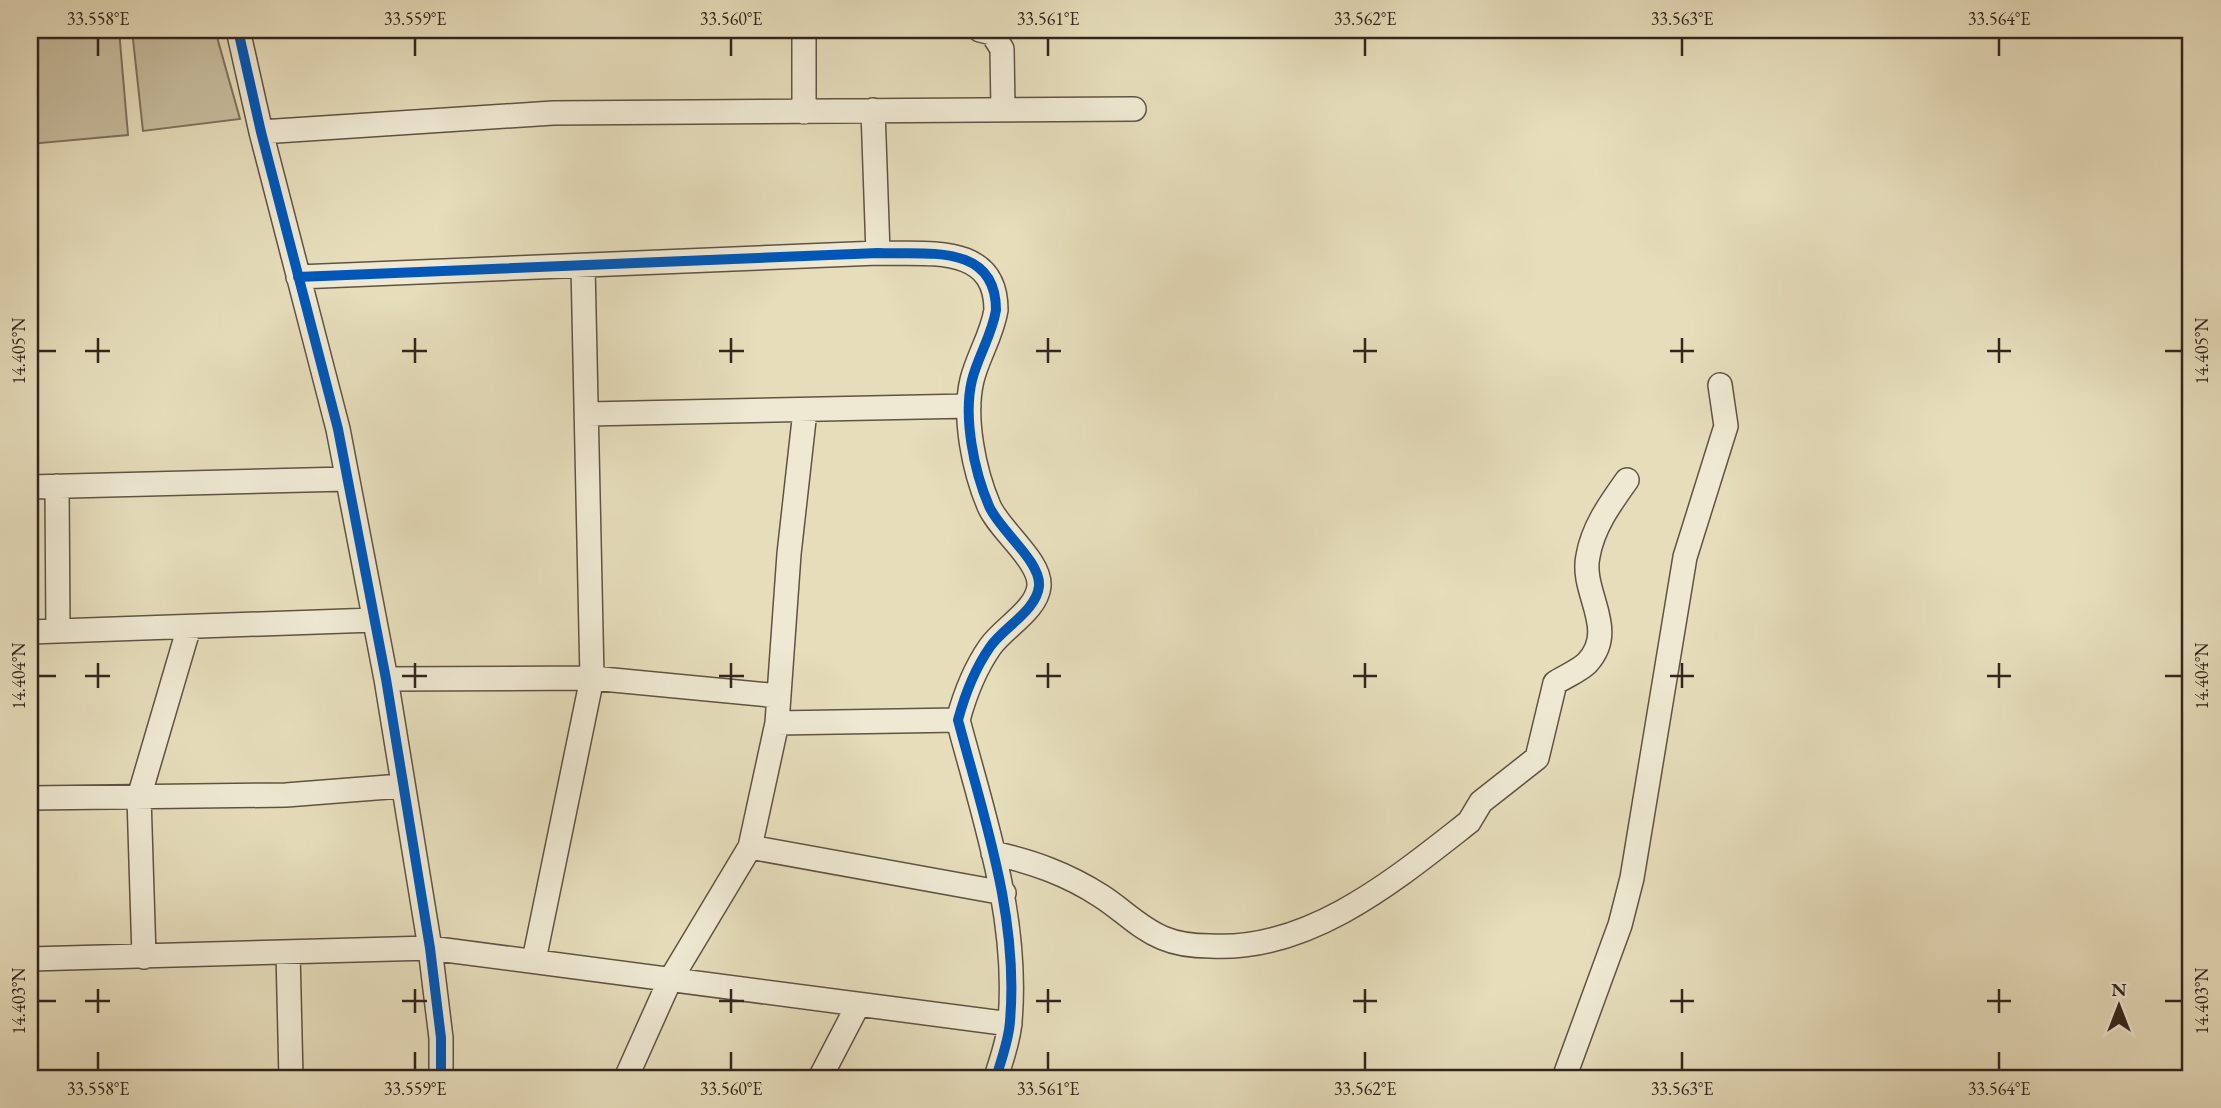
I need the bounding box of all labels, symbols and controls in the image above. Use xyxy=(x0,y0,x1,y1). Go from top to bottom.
text: 33.558°E xyxy=(67,7,129,30)
text: 33.559°E xyxy=(384,7,446,30)
text: 33.560°E xyxy=(700,7,762,30)
text: 33.561°E xyxy=(1017,7,1079,30)
text: 33.562°E xyxy=(1334,7,1396,30)
text: 33.563°E xyxy=(1651,7,1713,30)
text: 33.564°E xyxy=(1968,7,2030,30)
text: 14.405°N xyxy=(7,317,30,384)
text: 14.405°N xyxy=(2190,317,2213,384)
text: 14.404°N xyxy=(7,642,30,709)
text: 14.404°N xyxy=(2190,642,2213,709)
text: 14.403°N xyxy=(7,967,30,1034)
text: 14.403°N xyxy=(2190,967,2213,1034)
north arrow xyxy=(2084,972,2154,1042)
text: N xyxy=(2111,977,2127,1002)
text: 33.558°E xyxy=(67,1077,129,1100)
text: 33.559°E xyxy=(384,1077,446,1100)
text: 33.560°E xyxy=(700,1077,762,1100)
text: 33.561°E xyxy=(1017,1077,1079,1100)
text: 33.562°E xyxy=(1334,1077,1396,1100)
text: 33.563°E xyxy=(1651,1077,1713,1100)
text: 33.564°E xyxy=(1968,1077,2030,1100)

